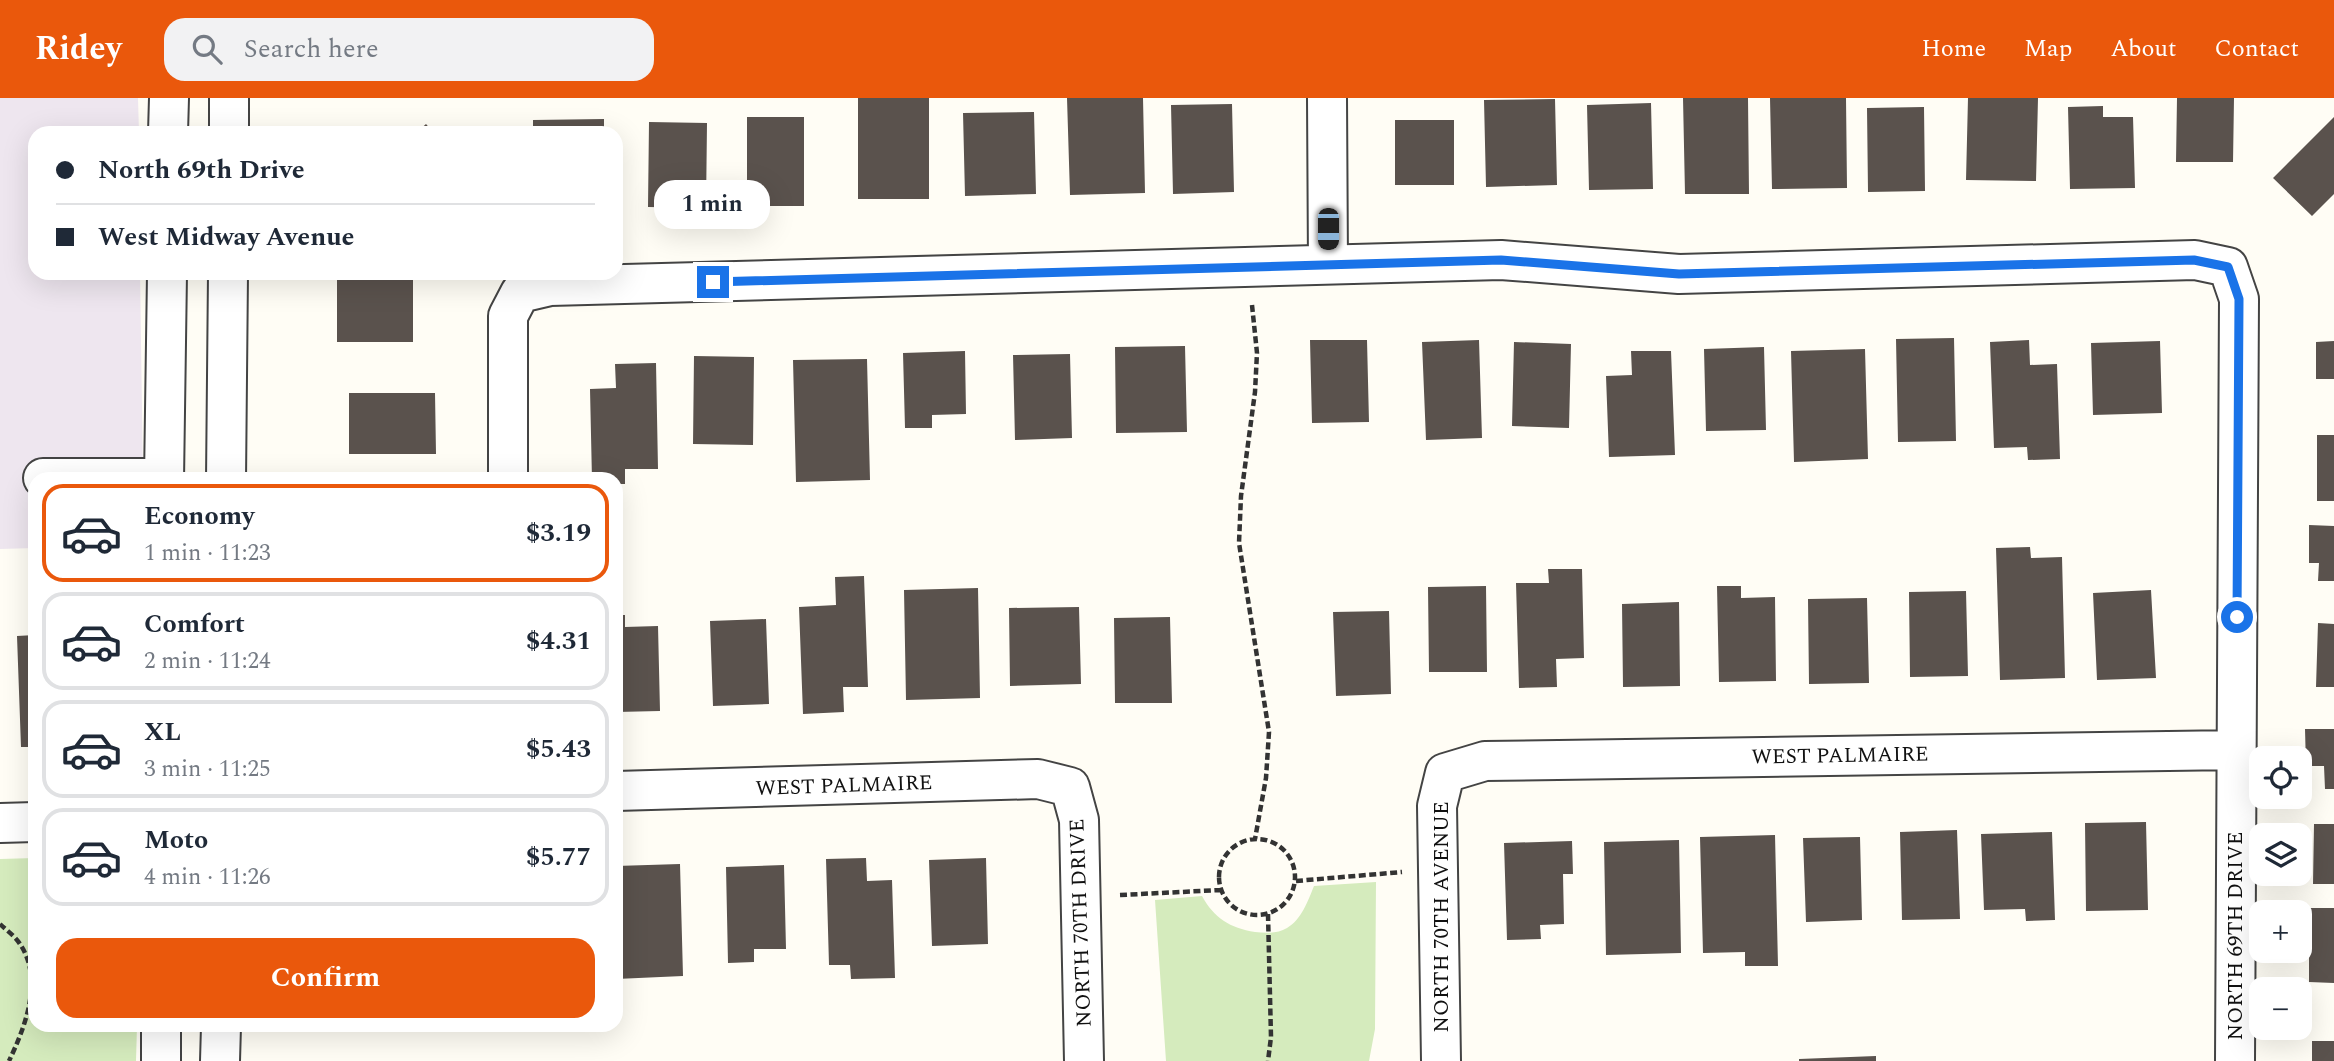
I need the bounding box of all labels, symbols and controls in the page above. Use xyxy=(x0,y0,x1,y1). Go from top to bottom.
search box xyxy=(164,18,654,81)
text: Ridey xyxy=(35,24,122,74)
text: Search here xyxy=(244,29,379,69)
icon: search xyxy=(188,30,226,68)
text: Home xyxy=(1921,31,1986,67)
text: Map xyxy=(2024,31,2072,67)
text: About xyxy=(2110,31,2176,67)
text: Contact xyxy=(2214,31,2299,67)
text: North 69th Drive xyxy=(98,150,305,190)
callout: 1 min xyxy=(655,180,771,230)
text: 1 min xyxy=(681,187,743,222)
car xyxy=(1318,208,1339,250)
text: West Midway Avenue xyxy=(98,217,354,257)
route end xyxy=(697,266,729,298)
text: Economy xyxy=(144,496,254,536)
icon: car xyxy=(60,502,123,565)
text: $3.19 xyxy=(526,513,591,553)
text: 1 min · 11:23 xyxy=(144,536,271,571)
route start xyxy=(2221,601,2253,633)
text: Comfort xyxy=(144,604,245,644)
icon: car xyxy=(60,610,123,673)
text: $4.31 xyxy=(526,621,591,661)
text: 2 min · 11:24 xyxy=(144,644,271,679)
text: XL xyxy=(144,712,181,752)
icon: car xyxy=(60,718,123,781)
text: $5.43 xyxy=(526,729,591,769)
street label: WEST PALMAIRE xyxy=(1751,738,1929,774)
map controls xyxy=(2249,746,2312,1040)
button: locate xyxy=(2249,746,2312,809)
text: 3 min · 11:25 xyxy=(144,752,271,787)
street label: WEST PALMAIRE xyxy=(755,767,933,805)
street label: NORTH 70TH AVENUE xyxy=(1426,801,1458,1033)
street label: NORTH 70TH DRIVE xyxy=(1061,818,1101,1028)
text: Moto xyxy=(144,820,208,860)
button: layers xyxy=(2249,823,2312,886)
icon: car xyxy=(60,826,123,889)
street label: NORTH 69TH DRIVE xyxy=(2220,832,2252,1040)
text: $5.77 xyxy=(526,837,591,877)
text: 4 min · 11:26 xyxy=(144,860,271,895)
button: + xyxy=(2249,900,2312,963)
button: Confirm xyxy=(56,938,595,1018)
button: − xyxy=(2249,977,2312,1040)

